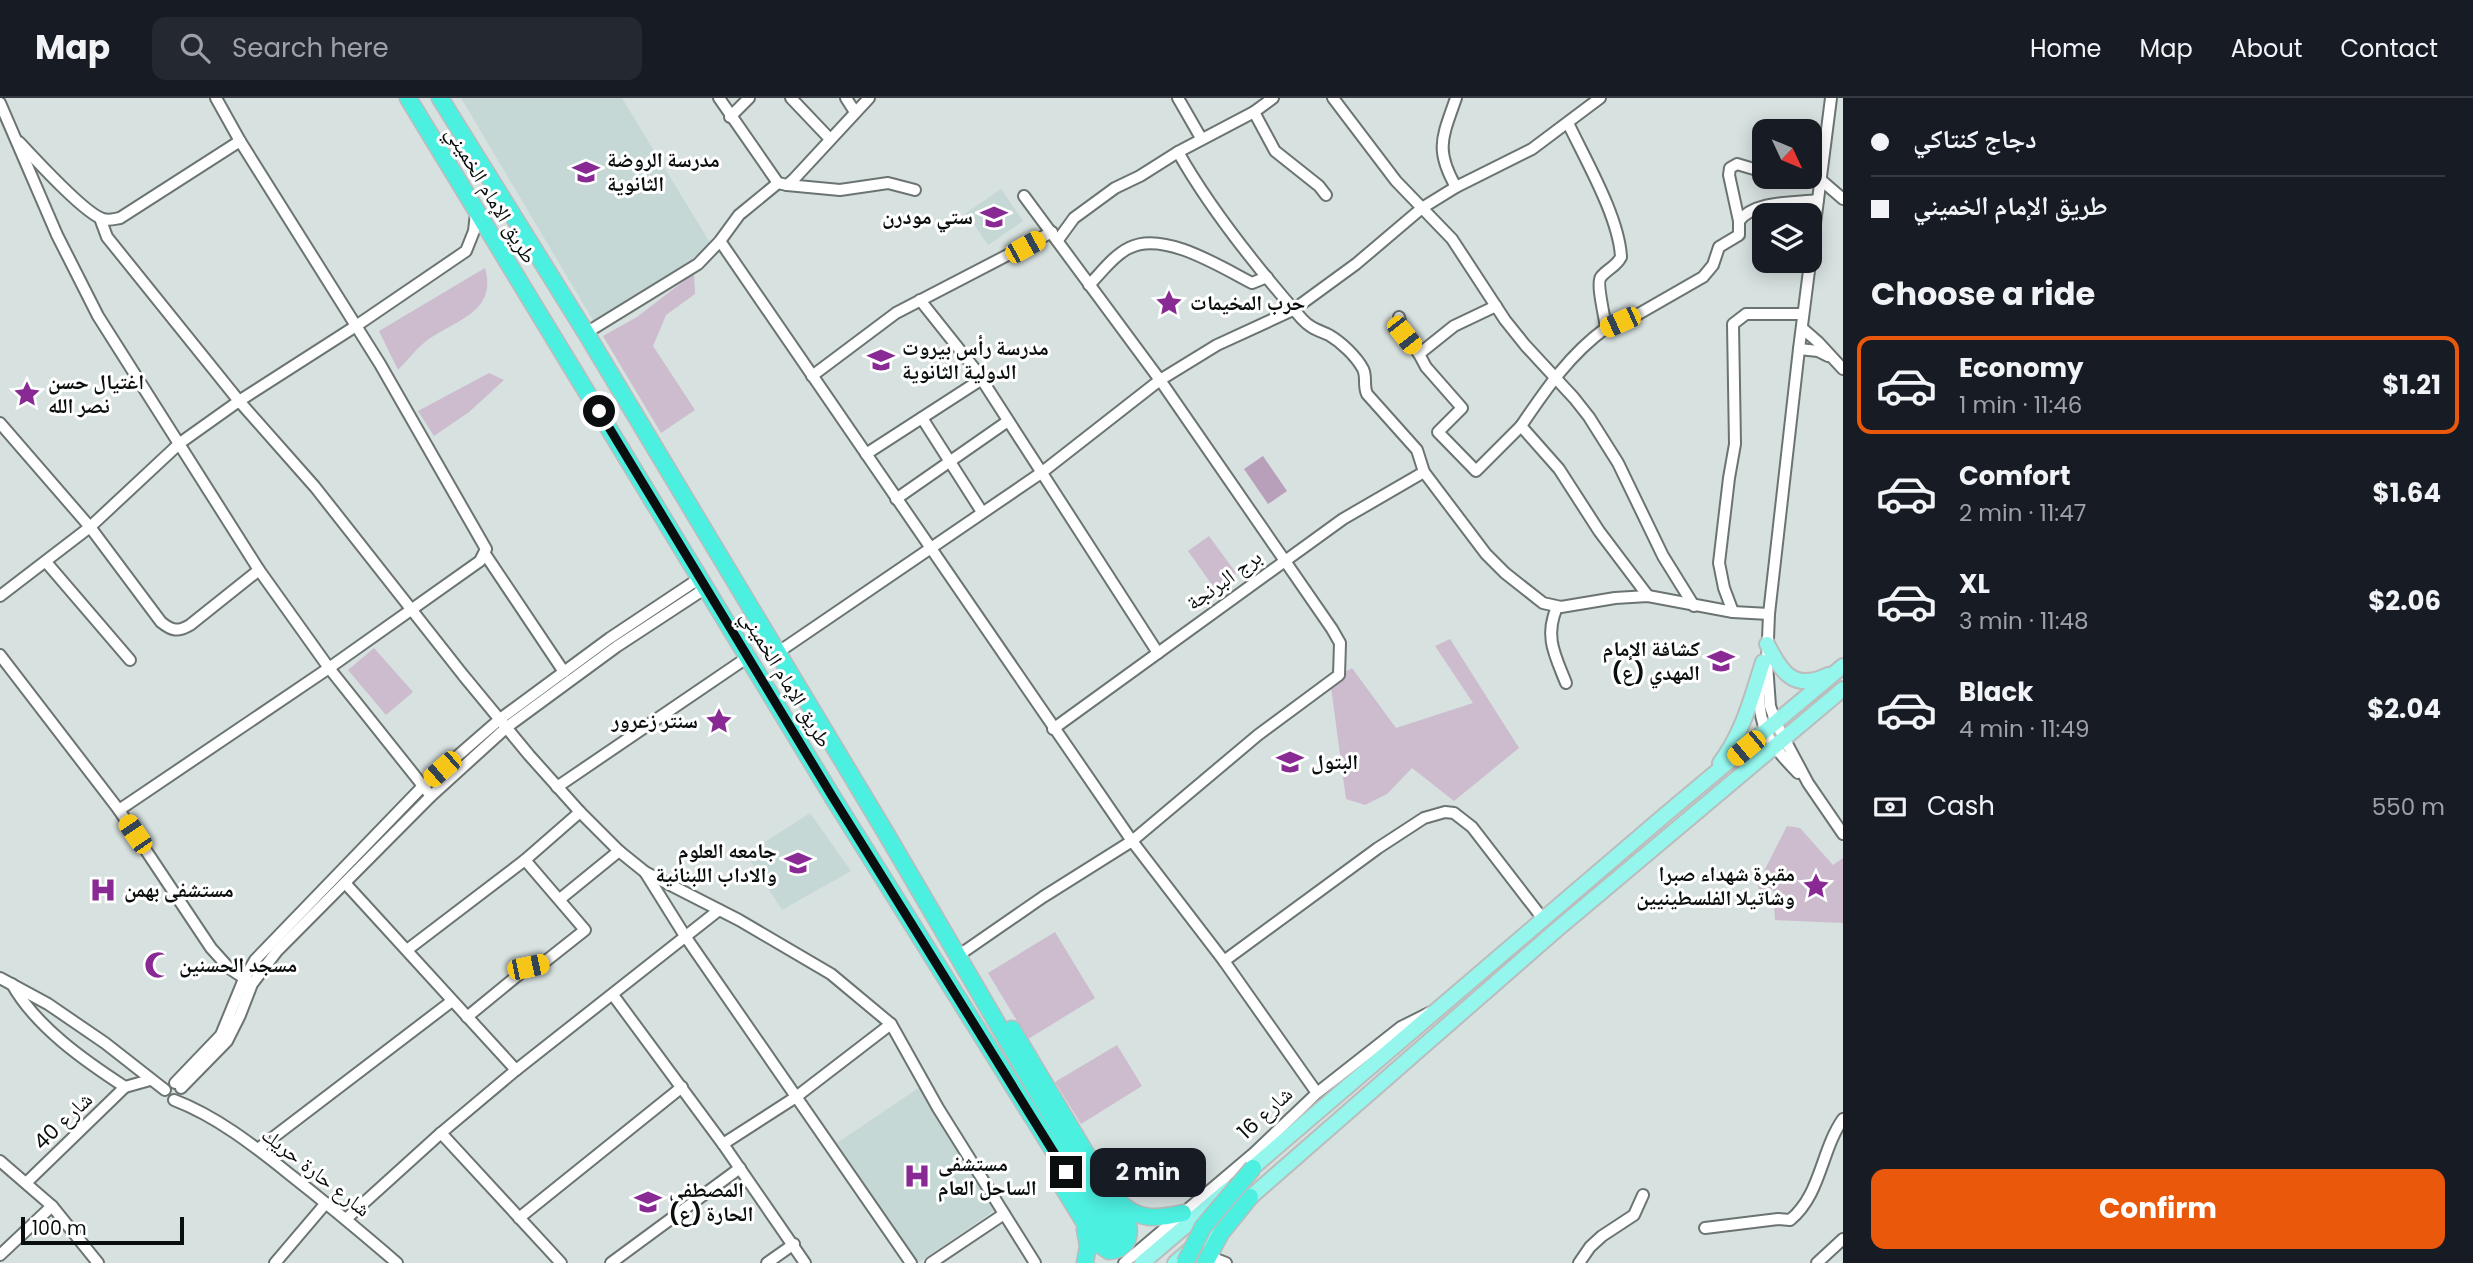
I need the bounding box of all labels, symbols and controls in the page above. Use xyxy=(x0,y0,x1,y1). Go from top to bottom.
search box xyxy=(152,17,642,80)
text: Map xyxy=(35,24,110,71)
icon: search xyxy=(176,29,214,67)
text: Search here xyxy=(232,30,389,66)
text: Home xyxy=(2030,32,2102,65)
text: Map xyxy=(2140,32,2193,65)
text: About xyxy=(2231,32,2302,65)
text: Contact xyxy=(2340,32,2438,65)
north arrow xyxy=(1752,119,1822,189)
map controls xyxy=(1752,119,1822,273)
street label: طريق الإمام الخميني xyxy=(437,121,544,270)
text: دجاج كنتاكي xyxy=(1913,121,2037,157)
place label: مدرسة الروضة الثانوية xyxy=(607,145,720,198)
school or university icon: مدرسة الروضة الثانوية xyxy=(571,157,601,187)
text: طريق الإمام الخميني xyxy=(1913,188,2108,224)
place label: ستي مودرن xyxy=(882,202,973,233)
school or university icon: ستي مودرن xyxy=(979,202,1009,232)
button: layers xyxy=(1752,203,1822,273)
car xyxy=(1002,228,1049,266)
text: Choose a ride xyxy=(1871,271,2095,316)
place icon: حرب المخيمات xyxy=(1154,288,1184,318)
place label: حرب المخيمات xyxy=(1190,288,1306,317)
car xyxy=(1597,304,1644,340)
car xyxy=(1383,312,1426,358)
place label: مدرسة رأس بيروت الدولية الثانوية xyxy=(902,333,1049,386)
school or university icon: مدرسة رأس بيروت الدولية الثانوية xyxy=(866,345,896,375)
text: Economy xyxy=(1959,350,2083,386)
icon: car xyxy=(1875,354,1938,417)
place label: اغتيال حسن نصر الله xyxy=(48,367,144,420)
text: $1.21 xyxy=(2382,367,2441,403)
place icon: اغتيال حسن نصر الله xyxy=(12,379,42,409)
text: 1 min · 11:46 xyxy=(1959,389,2082,421)
route start xyxy=(583,395,615,427)
text: Comfort xyxy=(1959,458,2071,494)
icon: car xyxy=(1875,462,1938,525)
text: $1.64 xyxy=(2373,475,2441,511)
text: 2 min · 11:47 xyxy=(1959,497,2086,529)
street label: برج البرنجة xyxy=(1180,542,1267,617)
text: XL xyxy=(1959,566,1990,602)
icon: car xyxy=(1875,570,1938,633)
text: $2.06 xyxy=(2368,583,2441,619)
street label: طريق الإمام الخميني xyxy=(732,605,839,754)
text: 3 min · 11:48 xyxy=(1959,605,2089,637)
place label: كشافة الإمام المهدي (ع) xyxy=(1603,634,1700,689)
school or university icon: كشافة الإمام المهدي (ع) xyxy=(1706,646,1736,676)
text: Black xyxy=(1959,674,2033,710)
icon: car xyxy=(1875,678,1938,741)
text: $2.04 xyxy=(2367,691,2441,727)
place label: سنتر زعرور xyxy=(610,706,698,735)
place icon: سنتر زعرور xyxy=(704,706,734,736)
text: 4 min · 11:49 xyxy=(1959,713,2089,745)
car xyxy=(1724,726,1769,770)
car xyxy=(420,747,465,791)
school or university icon: البتول xyxy=(1275,747,1305,777)
place label: البتول xyxy=(1311,747,1358,776)
icon: cash xyxy=(1871,788,1909,826)
text: Cash xyxy=(1927,788,1995,824)
text: 550 m xyxy=(2372,791,2445,823)
car xyxy=(115,811,156,857)
place label: جامعه العلوم والاداب اللبنانية xyxy=(656,836,777,889)
school or university icon: جامعه العلوم والاداب اللبنانية xyxy=(783,848,813,878)
place label: مقبرة شهداء صبرا وشاتيلا الفلسطينيين xyxy=(1636,859,1795,912)
place icon: مقبرة شهداء صبرا وشاتيلا الفلسطينيين xyxy=(1801,871,1831,901)
hospital icon: مستشفى بهمن xyxy=(88,875,118,905)
place label: مستشفى بهمن xyxy=(124,875,234,904)
mosque icon: مسجد الحسنين xyxy=(143,950,173,980)
place label: مسجد الحسنين xyxy=(179,950,297,979)
car xyxy=(506,952,551,982)
street label: شارع 16 xyxy=(1231,1080,1299,1146)
street label: شارع 40 xyxy=(27,1085,99,1156)
street label: شارع حارة حريك xyxy=(256,1120,377,1223)
callout: 2 min xyxy=(1090,1148,1206,1196)
place label: مستشفى الساحل العام xyxy=(938,1149,1037,1202)
route end xyxy=(1050,1156,1082,1188)
text: 2 min xyxy=(1116,1156,1180,1188)
hospital icon: مستشفى الساحل العام xyxy=(902,1161,932,1191)
button: Confirm xyxy=(1871,1169,2445,1249)
place label: المصطفى الحارة (ع) xyxy=(669,1175,753,1228)
school or university icon: المصطفى الحارة (ع) xyxy=(633,1187,663,1217)
scale bar xyxy=(21,1214,184,1246)
text: 100 m xyxy=(32,1215,87,1242)

